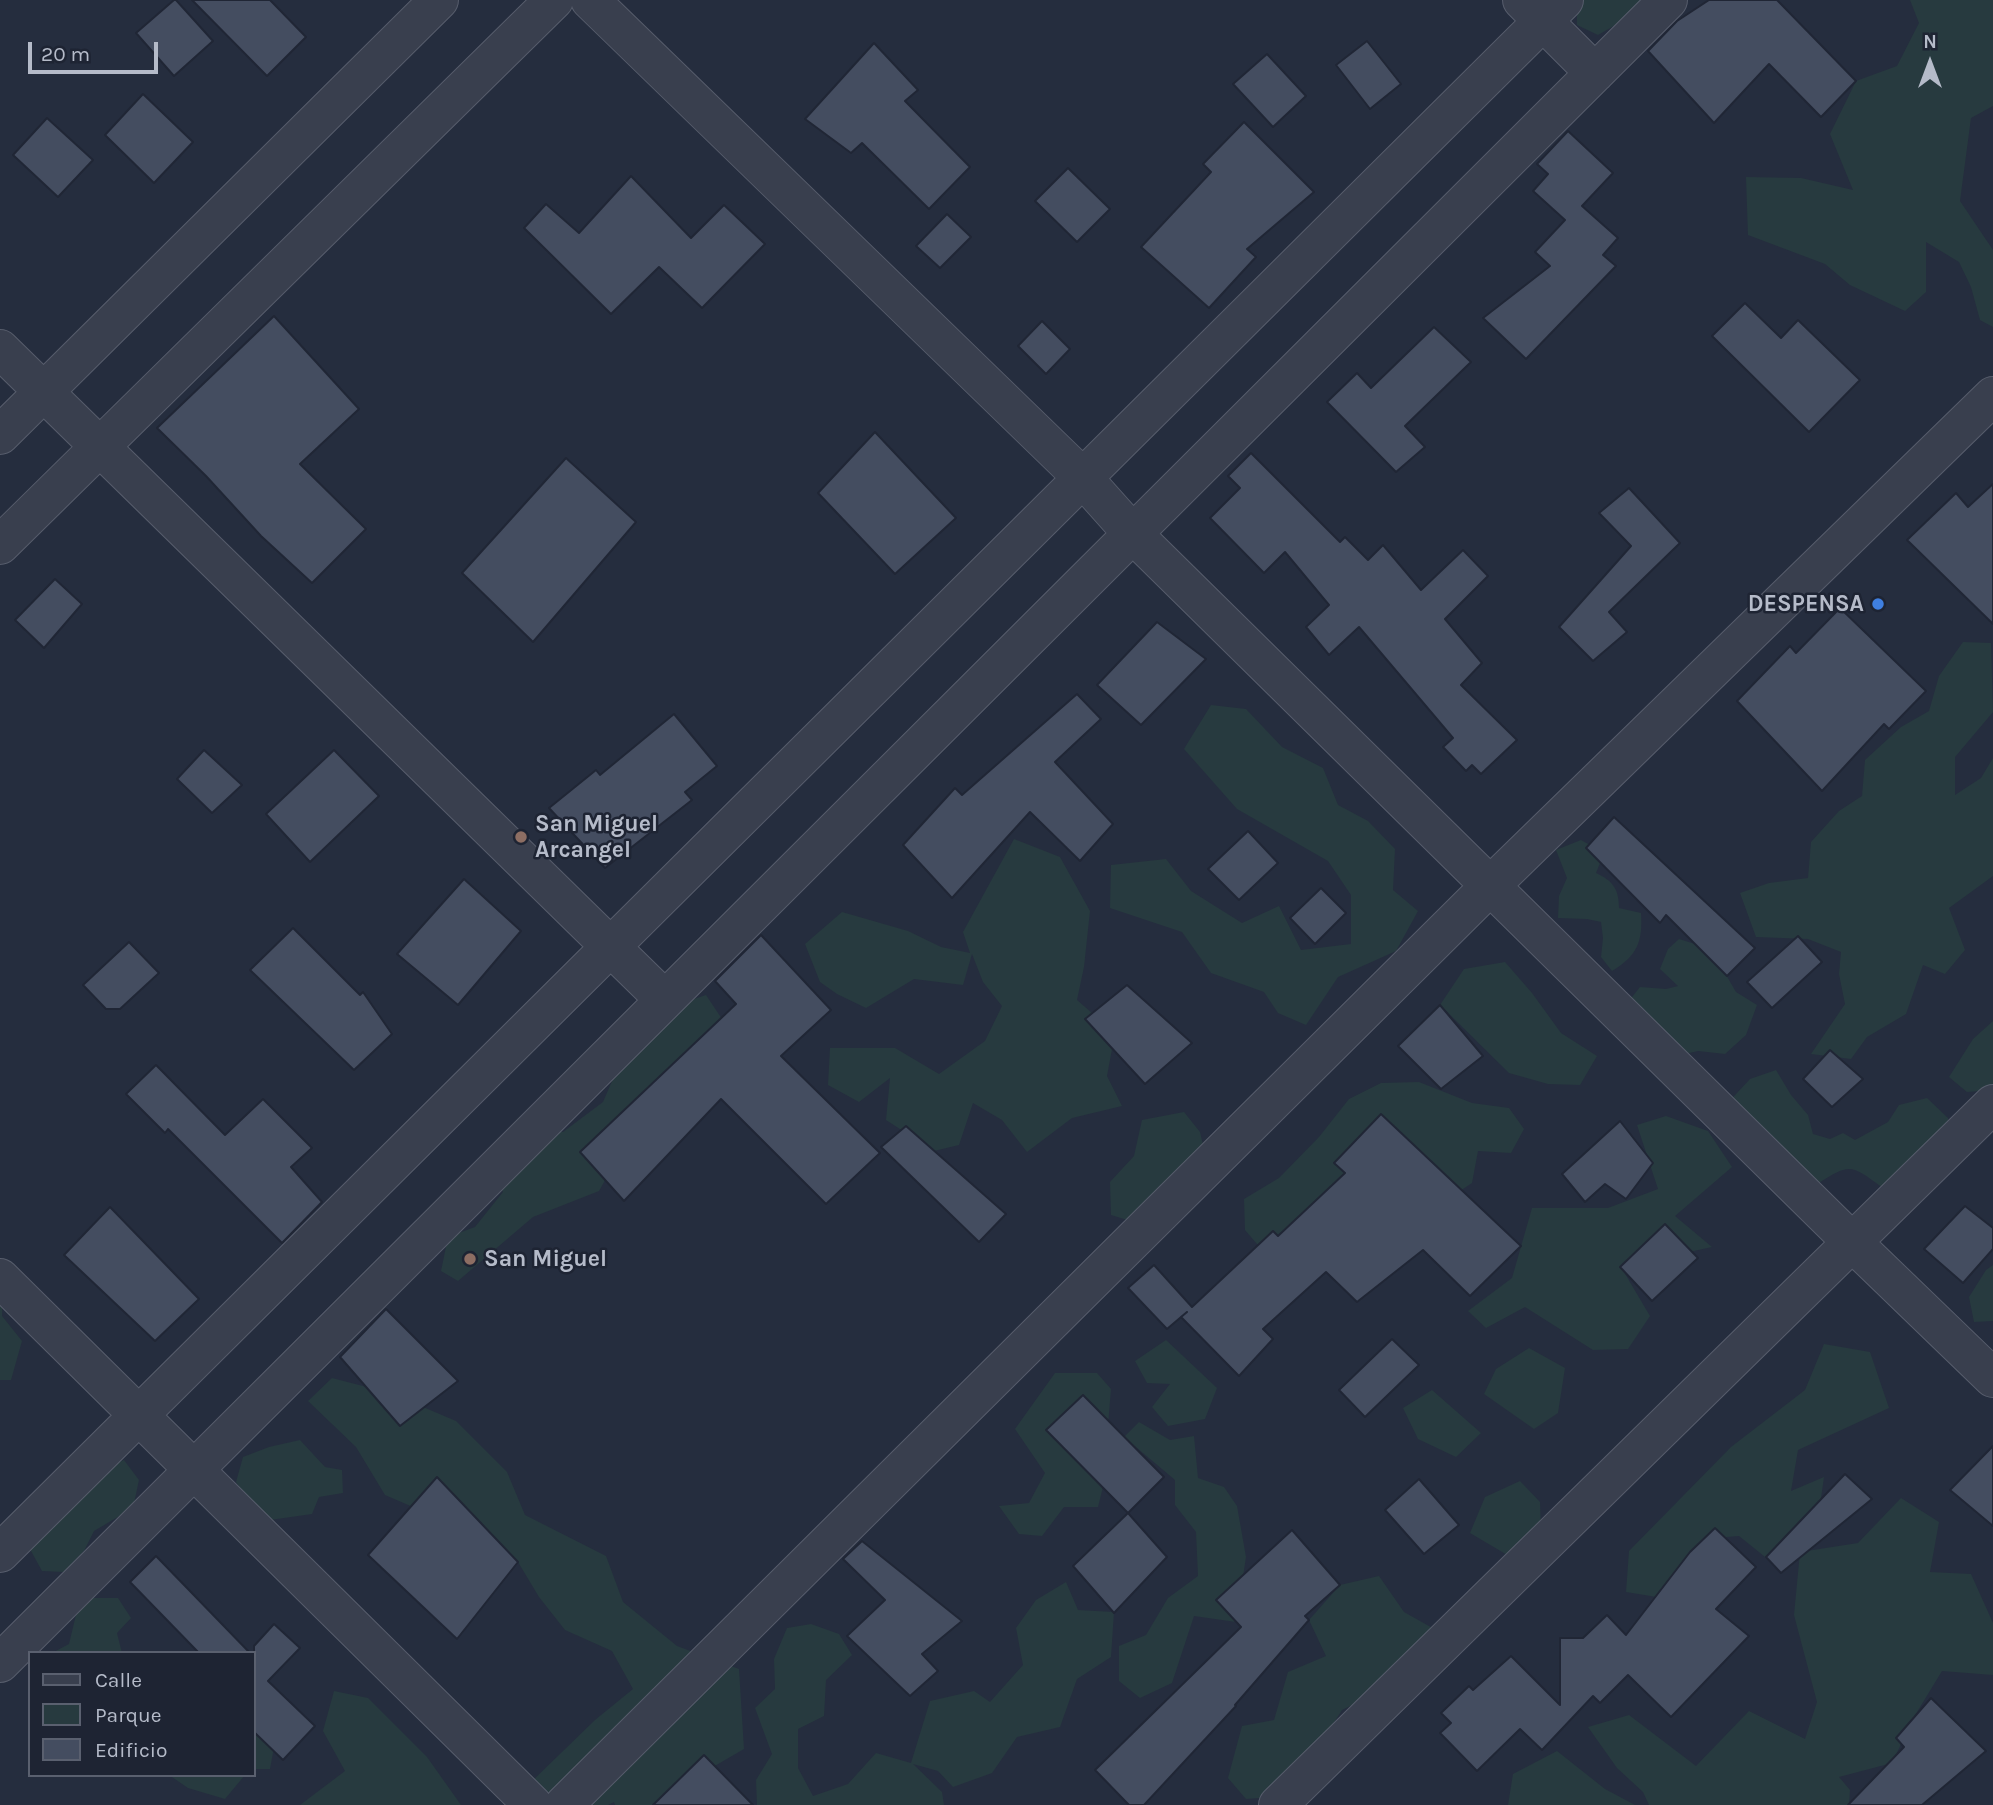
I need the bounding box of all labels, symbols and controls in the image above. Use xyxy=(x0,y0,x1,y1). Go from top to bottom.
scale bar xyxy=(32,28,161,72)
north arrow xyxy=(1895,28,1965,98)
text: N xyxy=(1923,31,1937,53)
text: 20 m xyxy=(41,42,90,66)
place label: DESPENSA xyxy=(1748,590,1864,618)
marker: DESPENSA xyxy=(1870,596,1886,612)
place label: San Miguel Arcangel xyxy=(535,810,658,864)
marker: San Miguel Arcangel xyxy=(513,829,529,845)
place label: San Miguel xyxy=(484,1245,607,1273)
marker: San Miguel xyxy=(462,1251,478,1267)
legend xyxy=(28,1651,256,1777)
text: Calle xyxy=(95,1668,142,1692)
text: Parque xyxy=(95,1703,162,1727)
text: Edificio xyxy=(95,1738,168,1762)

